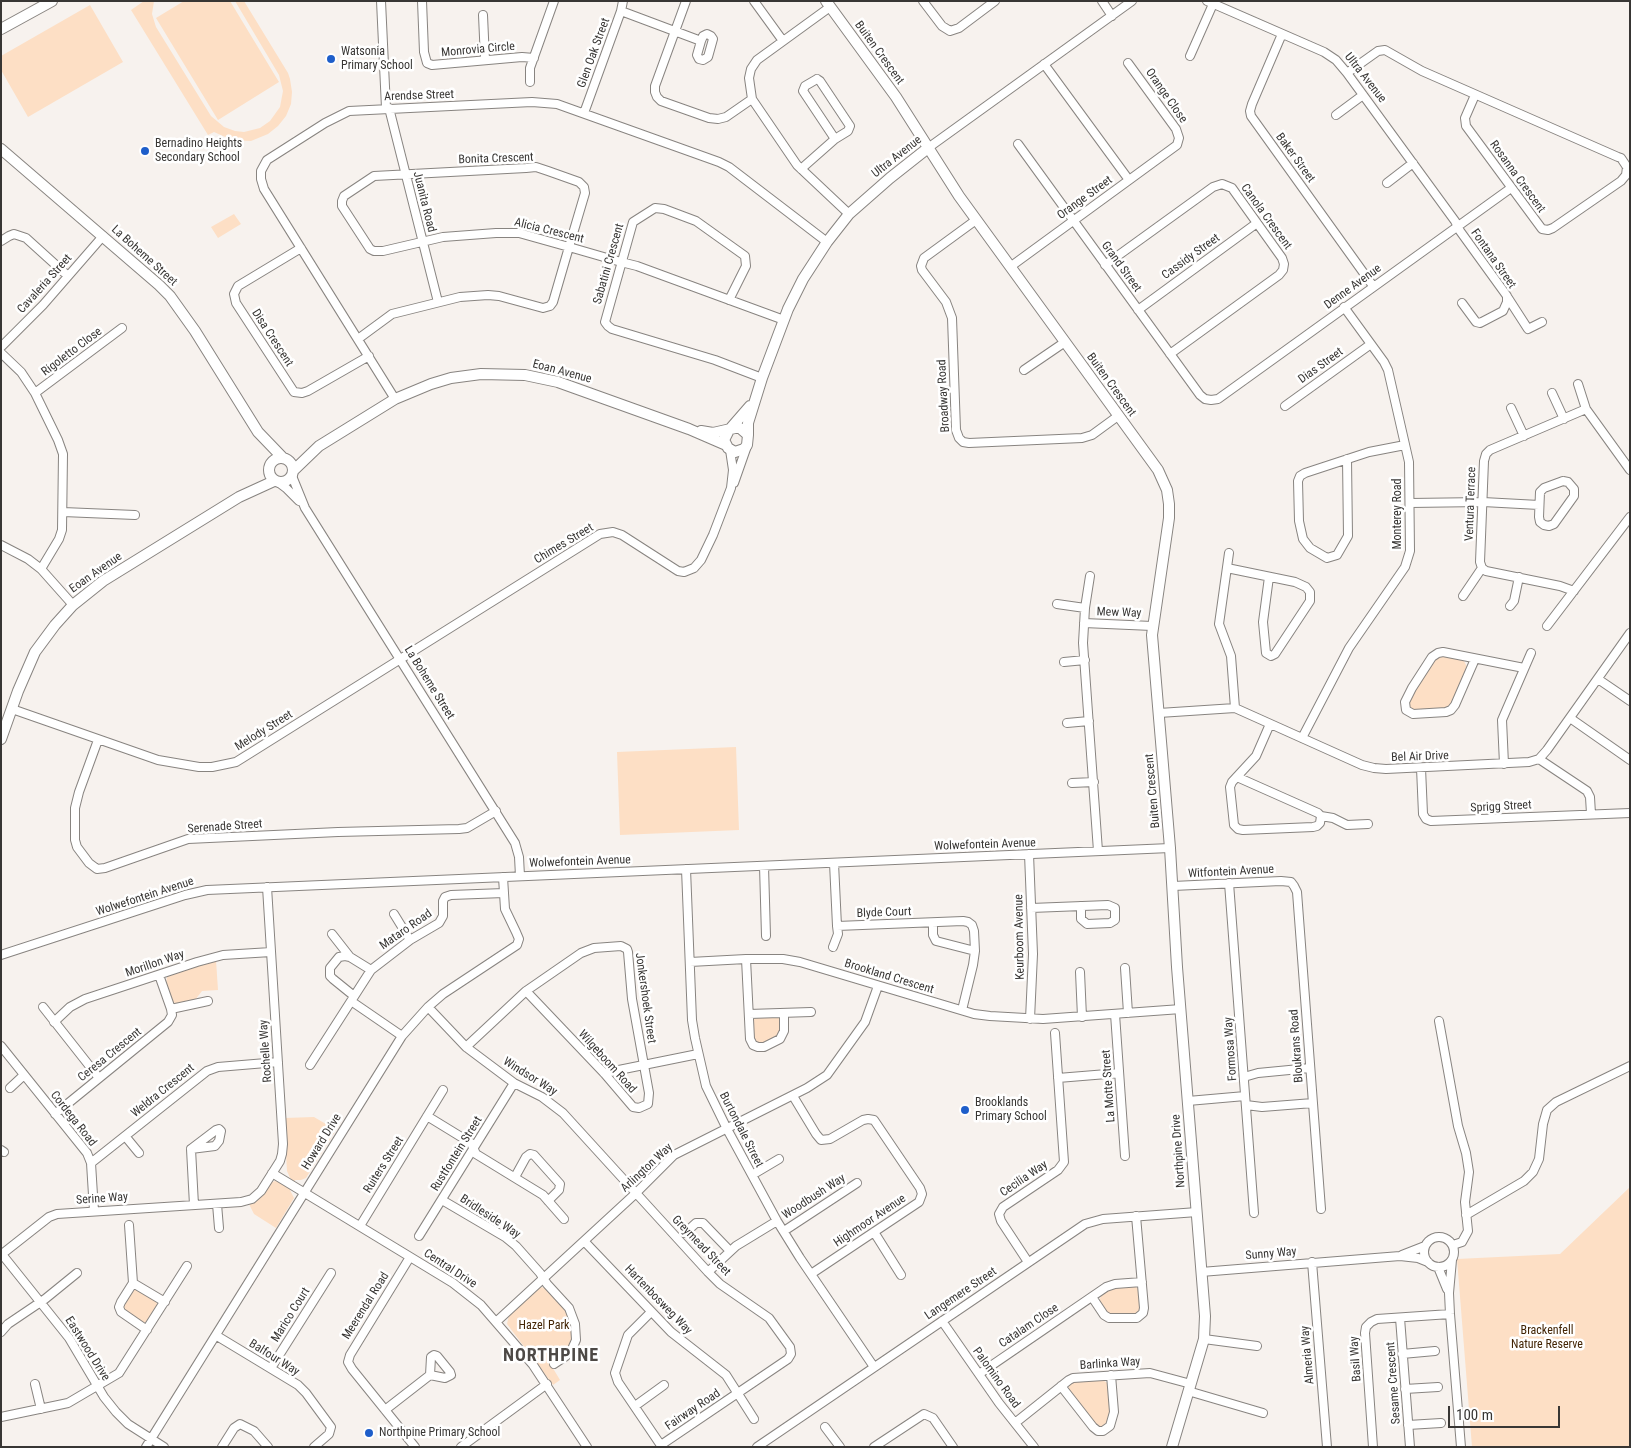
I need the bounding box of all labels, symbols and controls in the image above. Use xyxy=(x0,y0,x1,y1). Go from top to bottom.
street label: Glen Oak Street xyxy=(575,16,613,90)
street label: Buiten Crescent xyxy=(851,19,907,87)
street label: Monrovia Circle xyxy=(441,40,515,60)
place label: Watsonia Primary School xyxy=(341,45,413,73)
street label: Ultra Avenue xyxy=(1341,50,1389,106)
marker: Watsonia Primary School xyxy=(325,53,337,65)
street label: Orange Close xyxy=(1142,66,1190,126)
street label: Arendse Street xyxy=(384,88,454,104)
street label: Baker Street xyxy=(1272,130,1318,186)
street label: Ultra Avenue xyxy=(869,133,925,181)
place label: Bernadino Heights Secondary School xyxy=(155,137,242,165)
street label: Rosanna Crescent xyxy=(1486,138,1548,216)
marker: Bernadino Heights Secondary School xyxy=(139,145,151,157)
street label: Bonita Crescent xyxy=(458,150,534,168)
street label: Juanita Road xyxy=(410,170,438,234)
street label: Orange Street xyxy=(1055,173,1115,223)
street label: Canola Crescent xyxy=(1237,181,1295,253)
street label: Alicia Crescent xyxy=(513,215,585,247)
street label: Sabatini Crescent xyxy=(591,222,627,306)
street label: La Boheme Street xyxy=(108,223,180,289)
street label: Fontana Street xyxy=(1467,227,1519,291)
street label: Cassidy Street xyxy=(1159,231,1223,283)
street label: Grand Street xyxy=(1098,239,1144,295)
street label: Cavaleria Street xyxy=(15,251,75,317)
street label: Denne Avenue xyxy=(1322,261,1384,313)
street label: Disa Crescent xyxy=(248,307,296,369)
street label: Rigoletto Close xyxy=(39,325,105,379)
street label: Dias Street xyxy=(1296,345,1346,387)
street label: Buiten Crescent xyxy=(1083,351,1139,419)
street label: Eoan Avenue xyxy=(531,357,593,387)
street label: Broadway Road xyxy=(935,359,953,433)
street label: Ventura Terrace xyxy=(1463,467,1479,541)
street label: Monterey Road xyxy=(1391,478,1405,550)
street label: Chimes Street xyxy=(532,521,596,567)
street label: Eoan Avenue xyxy=(67,550,125,596)
street label: Mew Way xyxy=(1096,605,1142,621)
street label: La Boheme Street xyxy=(401,644,457,722)
street label: Melody Street xyxy=(232,708,296,754)
street label: Bel Air Drive xyxy=(1391,749,1449,765)
street label: Buiten Crescent xyxy=(1143,753,1163,829)
street label: Sprigg Street xyxy=(1470,798,1532,816)
street label: Serenade Street xyxy=(187,817,263,837)
street label: Wolwefontein Avenue xyxy=(934,836,1036,854)
street label: Wolwefontein Avenue xyxy=(529,853,631,871)
street label: Witfontein Avenue xyxy=(1188,863,1274,881)
street label: Wolwefontein Avenue xyxy=(94,874,196,920)
street label: Keurboom Avenue xyxy=(1012,894,1028,980)
street label: Blyde Court xyxy=(856,905,912,921)
street label: Mataro Road xyxy=(377,907,435,953)
street label: Morillon Way xyxy=(124,947,186,981)
street label: Jonkershoek Street xyxy=(632,952,658,1044)
street label: Brookland Crescent xyxy=(843,957,935,997)
street label: Bloukrans Road xyxy=(1287,1009,1307,1083)
street label: Formosa Way xyxy=(1222,1017,1240,1081)
street label: Rochelle Way xyxy=(257,1019,275,1083)
street label: Ceresa Crescent xyxy=(75,1025,145,1085)
street label: Wilgeboom Road xyxy=(575,1027,639,1097)
street label: La Motte Street xyxy=(1099,1049,1119,1123)
street label: Windsor Way xyxy=(500,1055,560,1099)
street label: Weldra Crescent xyxy=(128,1061,198,1121)
street label: Cordega Road xyxy=(47,1088,99,1150)
street label: Burtondale Street xyxy=(716,1090,766,1170)
place label: Brooklands Primary School xyxy=(975,1096,1047,1124)
marker: Brooklands Primary School xyxy=(959,1104,971,1116)
street label: Howard Drive xyxy=(299,1111,345,1173)
street label: Rustfontein Street xyxy=(428,1114,486,1194)
street label: Northpine Drive xyxy=(1169,1114,1189,1188)
street label: Ruiters Street xyxy=(361,1134,407,1196)
street label: Arlington Way xyxy=(618,1140,676,1196)
street label: Cecilia Way xyxy=(997,1158,1051,1200)
street label: Woodbush Way xyxy=(780,1171,848,1223)
street label: Serine Way xyxy=(76,1190,128,1208)
street label: Bridleside Way xyxy=(457,1192,523,1242)
street label: Highmoor Avenue xyxy=(831,1192,909,1250)
street label: Greymead Street xyxy=(669,1213,733,1279)
street label: Sunny Way xyxy=(1245,1245,1297,1263)
street label: Central Drive xyxy=(421,1247,479,1291)
street label: Hartenbosweg Way xyxy=(621,1262,695,1338)
street label: Langemere Street xyxy=(922,1265,1000,1323)
street label: Meerendal Road xyxy=(340,1270,392,1342)
street label: Marico Court xyxy=(269,1285,313,1345)
street label: Catalam Close xyxy=(996,1301,1062,1351)
street label: Eastwood Drive xyxy=(61,1314,113,1384)
park label: Hazel Park xyxy=(519,1319,569,1333)
park label: Brackenfell Nature Reserve xyxy=(1511,1324,1583,1352)
street label: Almeria Way xyxy=(1298,1325,1318,1385)
street label: Basil Way xyxy=(1347,1336,1365,1382)
street label: Balfour Way xyxy=(246,1337,302,1379)
street label: Sesame Crescent xyxy=(1384,1341,1404,1425)
district label: NORTHPINE xyxy=(502,1345,600,1367)
street label: Palomino Road xyxy=(969,1345,1023,1411)
street label: Barlinka Way xyxy=(1079,1355,1141,1373)
street label: Fairway Road xyxy=(663,1386,723,1434)
scale bar xyxy=(1451,1396,1564,1428)
text: 100 m xyxy=(1456,1406,1493,1424)
place label: Northpine Primary School xyxy=(379,1426,500,1440)
marker: Northpine Primary School xyxy=(363,1427,375,1439)

